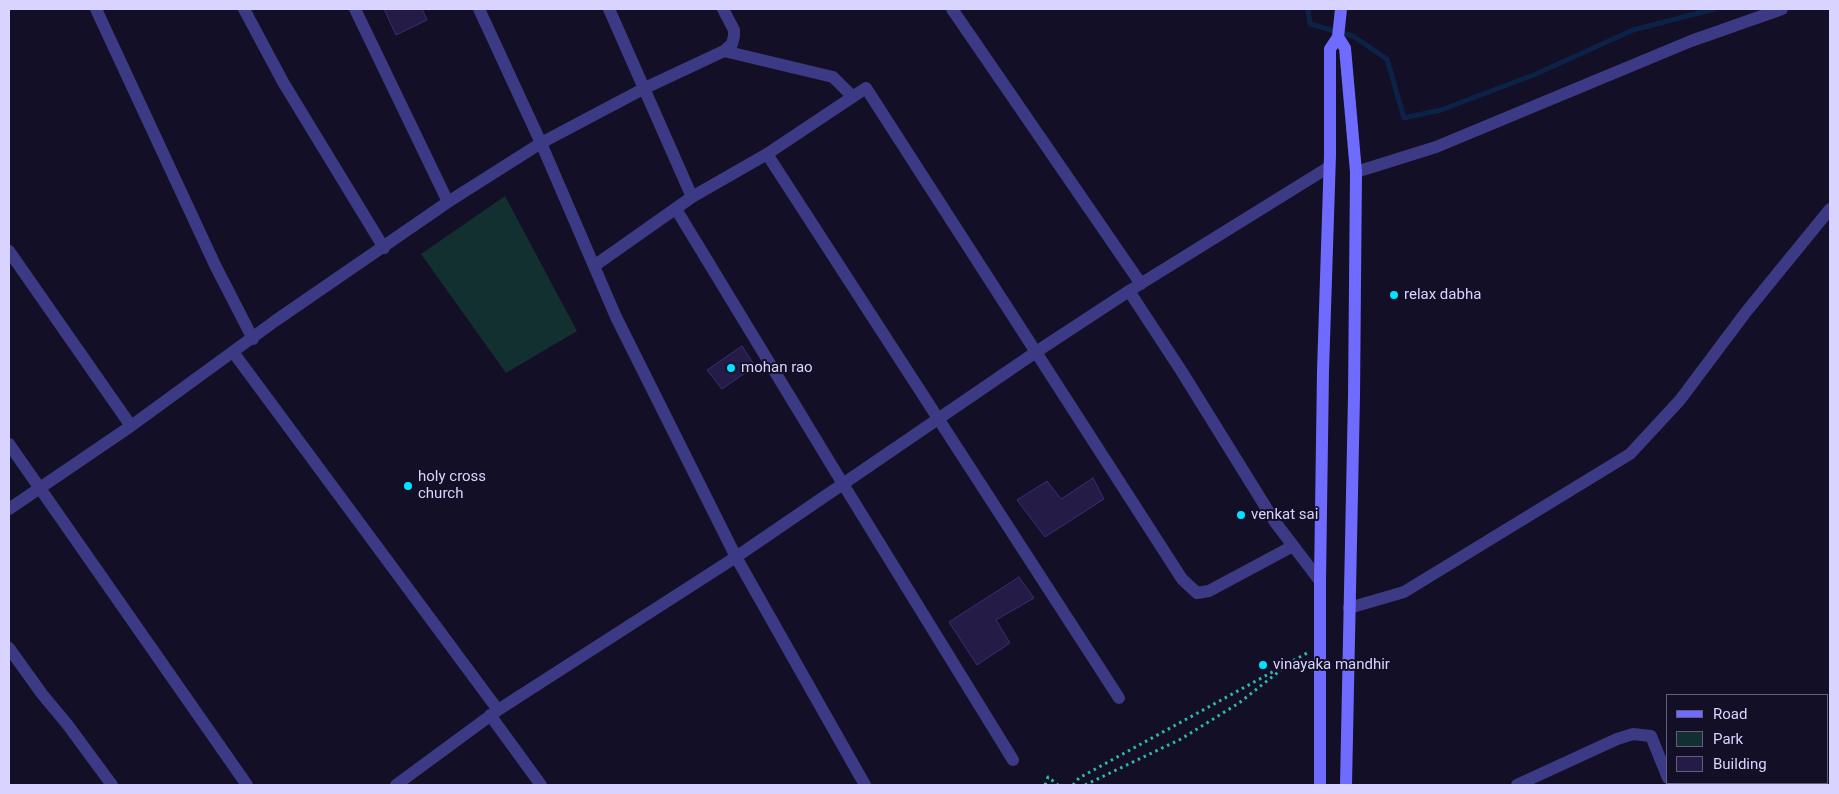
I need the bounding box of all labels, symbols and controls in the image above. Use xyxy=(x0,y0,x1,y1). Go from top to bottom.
place label: relax dabha xyxy=(1404,286,1481,304)
marker: relax dabha xyxy=(1388,289,1400,301)
place label: mohan rao xyxy=(741,359,813,377)
marker: mohan rao xyxy=(725,362,737,374)
place label: holy cross church xyxy=(418,468,486,503)
marker: holy cross church xyxy=(402,480,414,492)
place label: venkat sai xyxy=(1251,506,1318,524)
marker: venkat sai xyxy=(1235,509,1247,521)
place label: vinayaka mandhir xyxy=(1273,656,1390,674)
marker: vinayaka mandhir xyxy=(1257,659,1269,671)
legend xyxy=(1666,694,1829,784)
text: Road xyxy=(1713,705,1747,723)
text: Park xyxy=(1713,730,1743,748)
text: Building xyxy=(1713,755,1767,773)

